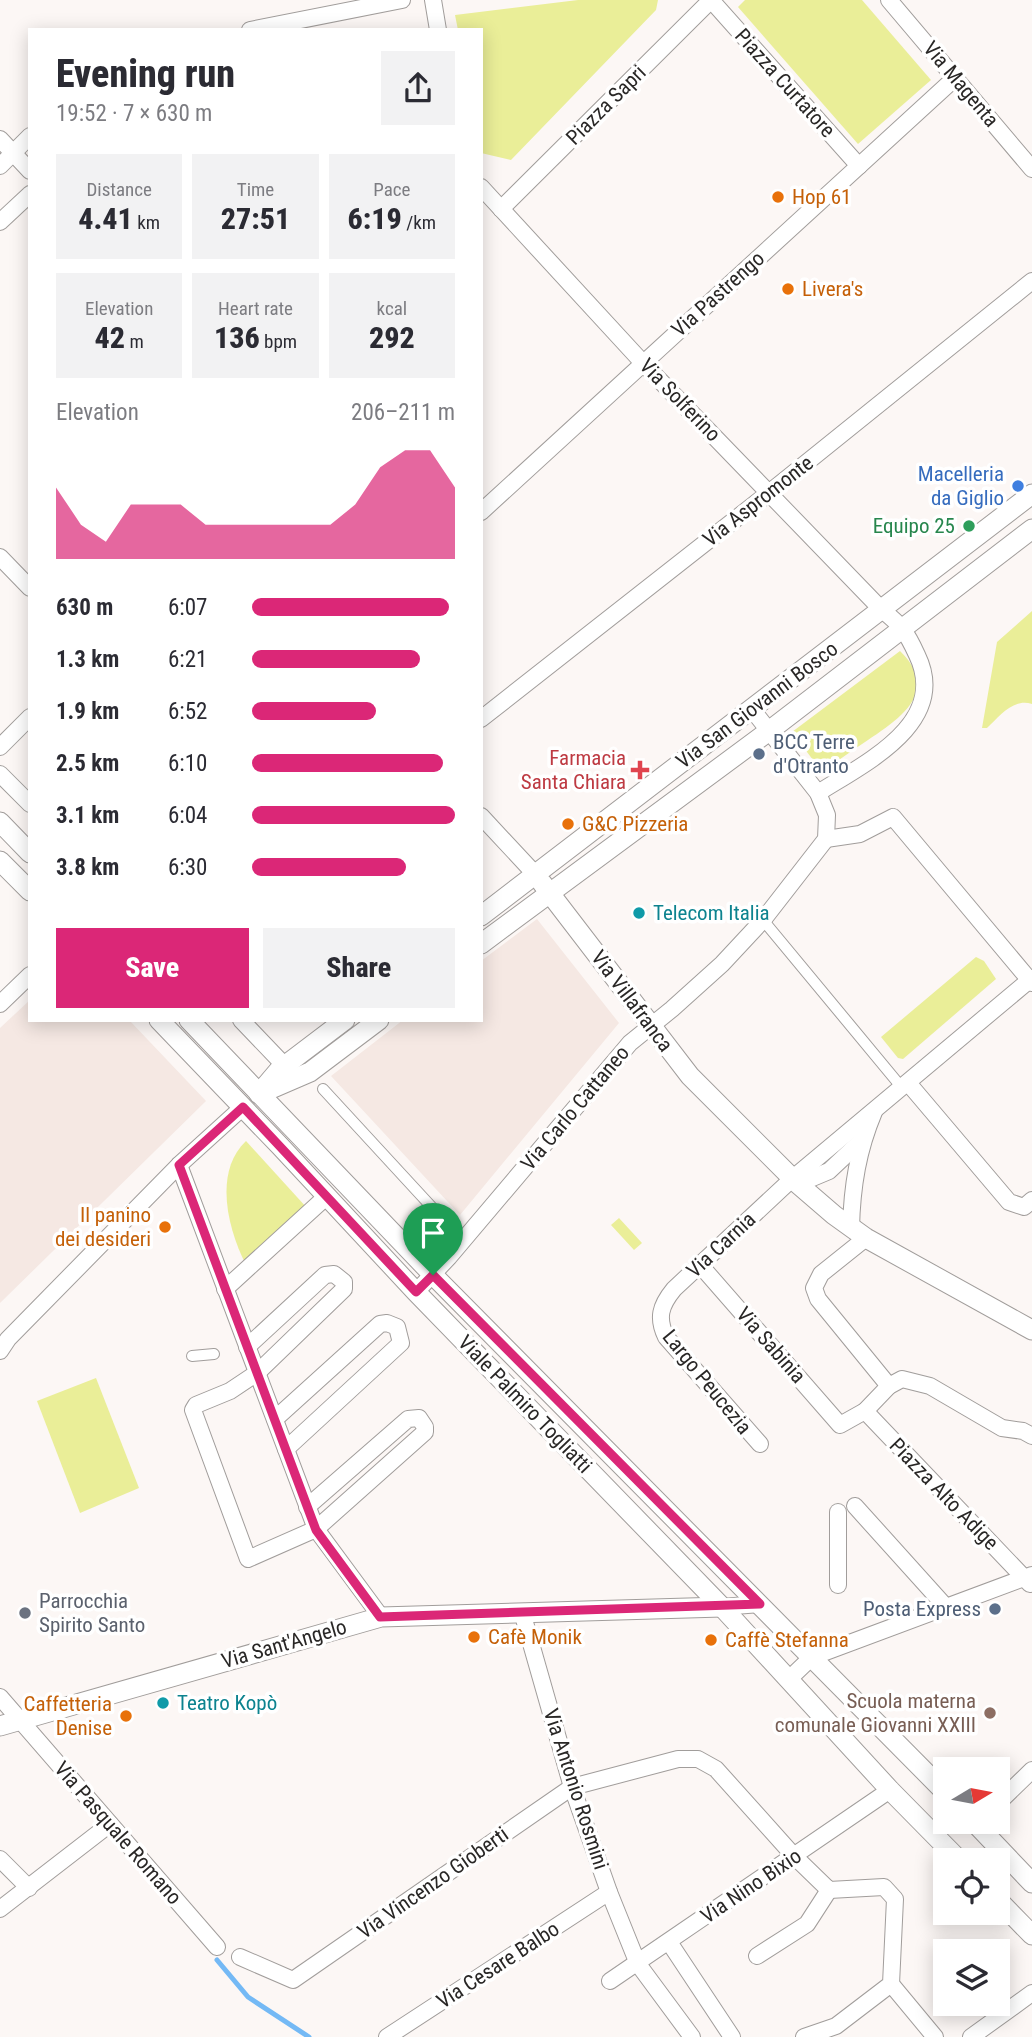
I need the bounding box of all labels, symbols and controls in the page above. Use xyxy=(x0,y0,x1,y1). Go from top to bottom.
street label: Piazza Curtatore xyxy=(730,24,840,142)
street label: Via Magenta xyxy=(918,36,1004,132)
button: share xyxy=(381,51,455,125)
text: Evening run xyxy=(56,52,235,96)
street label: Piazza Sapri xyxy=(561,60,651,150)
text: 19:52 · 7 × 630 m xyxy=(56,100,212,127)
text: Distance xyxy=(86,178,152,201)
text: Time xyxy=(237,178,274,201)
text: Pace xyxy=(373,178,410,201)
place label: Hop 61 xyxy=(792,185,851,209)
marker: Hop 61 xyxy=(770,189,786,205)
text: 4.41 xyxy=(78,201,133,236)
text: 27:51 xyxy=(221,201,290,236)
text: 6:19 xyxy=(348,201,402,236)
text: km xyxy=(133,211,160,234)
text: /km xyxy=(402,211,436,234)
street label: Via Pastrengo xyxy=(667,246,769,342)
place label: Livera's xyxy=(802,277,863,301)
marker: Livera's xyxy=(780,281,796,297)
text: Elevation xyxy=(85,297,153,320)
text: Heart rate xyxy=(218,297,293,320)
text: kcal xyxy=(377,297,407,320)
text: 42 xyxy=(95,320,125,355)
text: 136 xyxy=(214,320,260,355)
text: 292 xyxy=(369,320,415,355)
text: m xyxy=(125,330,144,353)
text: bpm xyxy=(260,330,297,353)
street label: Via Solferino xyxy=(635,354,725,446)
text: Elevation xyxy=(56,399,139,426)
text: 206–211 m xyxy=(351,399,455,426)
street label: Via Aspromonte xyxy=(698,451,818,551)
place label: Macelleria da Giglio xyxy=(918,462,1004,510)
marker: Macelleria da Giglio xyxy=(1010,478,1026,494)
place label: Equipo 25 xyxy=(873,514,955,538)
marker: Equipo 25 xyxy=(961,518,977,534)
text: 630 m xyxy=(56,594,113,621)
text: 6:07 xyxy=(168,594,207,621)
street label: Via San Giovanni Bosco xyxy=(672,637,842,773)
text: 1.3 km xyxy=(56,646,119,673)
text: 6:21 xyxy=(168,646,207,673)
text: 1.9 km xyxy=(56,698,119,725)
text: 6:52 xyxy=(168,698,207,725)
place label: BCC Terre d'Otranto xyxy=(773,730,855,778)
place label: Farmacia Santa Chiara xyxy=(521,746,626,794)
marker: BCC Terre d'Otranto xyxy=(751,746,767,762)
text: 2.5 km xyxy=(56,750,119,777)
text: 6:10 xyxy=(168,750,207,777)
marker: Farmacia Santa Chiara xyxy=(632,762,648,778)
text: 3.1 km xyxy=(56,802,119,829)
text: 6:04 xyxy=(168,802,207,829)
place label: G&C Pizzeria xyxy=(582,812,688,836)
marker: G&C Pizzeria xyxy=(560,816,576,832)
text: 3.8 km xyxy=(56,854,119,881)
text: 6:30 xyxy=(168,854,207,881)
place label: Telecom Italia xyxy=(653,901,770,925)
marker: Telecom Italia xyxy=(631,905,647,921)
button: Save xyxy=(56,928,249,1008)
button: Share xyxy=(263,928,455,1008)
street label: Via Villafranca xyxy=(586,946,678,1056)
street label: Via Carlo Cattaneo xyxy=(516,1041,634,1175)
place label: Il panino dei desideri xyxy=(55,1203,151,1251)
pin xyxy=(403,1203,463,1275)
street label: Via Carnia xyxy=(682,1207,760,1283)
icon: arrive xyxy=(414,1214,452,1252)
marker: Il panino dei desideri xyxy=(157,1219,173,1235)
street label: Via Sabinia xyxy=(732,1302,810,1388)
street label: Largo Peucezia xyxy=(658,1325,756,1439)
street label: Viale Palmiro Togliatti xyxy=(453,1330,597,1478)
street label: Piazza Alto Adige xyxy=(885,1433,1003,1555)
place label: Parrocchia Spirito Santo xyxy=(39,1589,145,1637)
place label: Posta Express xyxy=(863,1597,981,1621)
marker: Posta Express xyxy=(987,1601,1003,1617)
marker: Parrocchia Spirito Santo xyxy=(17,1605,33,1621)
street label: Via Sant'Angelo xyxy=(219,1615,349,1673)
place label: Cafè Monik xyxy=(488,1625,582,1649)
place label: Caffè Stefanna xyxy=(725,1628,849,1652)
marker: Cafè Monik xyxy=(466,1629,482,1645)
marker: Caffè Stefanna xyxy=(703,1632,719,1648)
place label: Scuola materna comunale Giovanni XXIII xyxy=(775,1689,976,1737)
place label: Teatro Kopò xyxy=(177,1691,277,1715)
place label: Caffetteria Denise xyxy=(24,1692,112,1740)
marker: Teatro Kopò xyxy=(155,1695,171,1711)
marker: Scuola materna comunale Giovanni XXIII xyxy=(982,1705,998,1721)
street label: Via Antonio Rosmini xyxy=(539,1706,613,1872)
marker: Caffetteria Denise xyxy=(118,1708,134,1724)
street label: Via Pasquale Romano xyxy=(50,1757,186,1909)
north arrow xyxy=(933,1757,1010,1834)
map controls xyxy=(933,1757,1010,2016)
street label: Via Vincenzo Gioberti xyxy=(353,1822,513,1944)
street label: Via Nino Bixio xyxy=(696,1844,806,1928)
button: locate xyxy=(933,1848,1010,1925)
street label: Via Cesare Balbo xyxy=(432,1917,564,2013)
button: layers xyxy=(933,1939,1010,2016)

